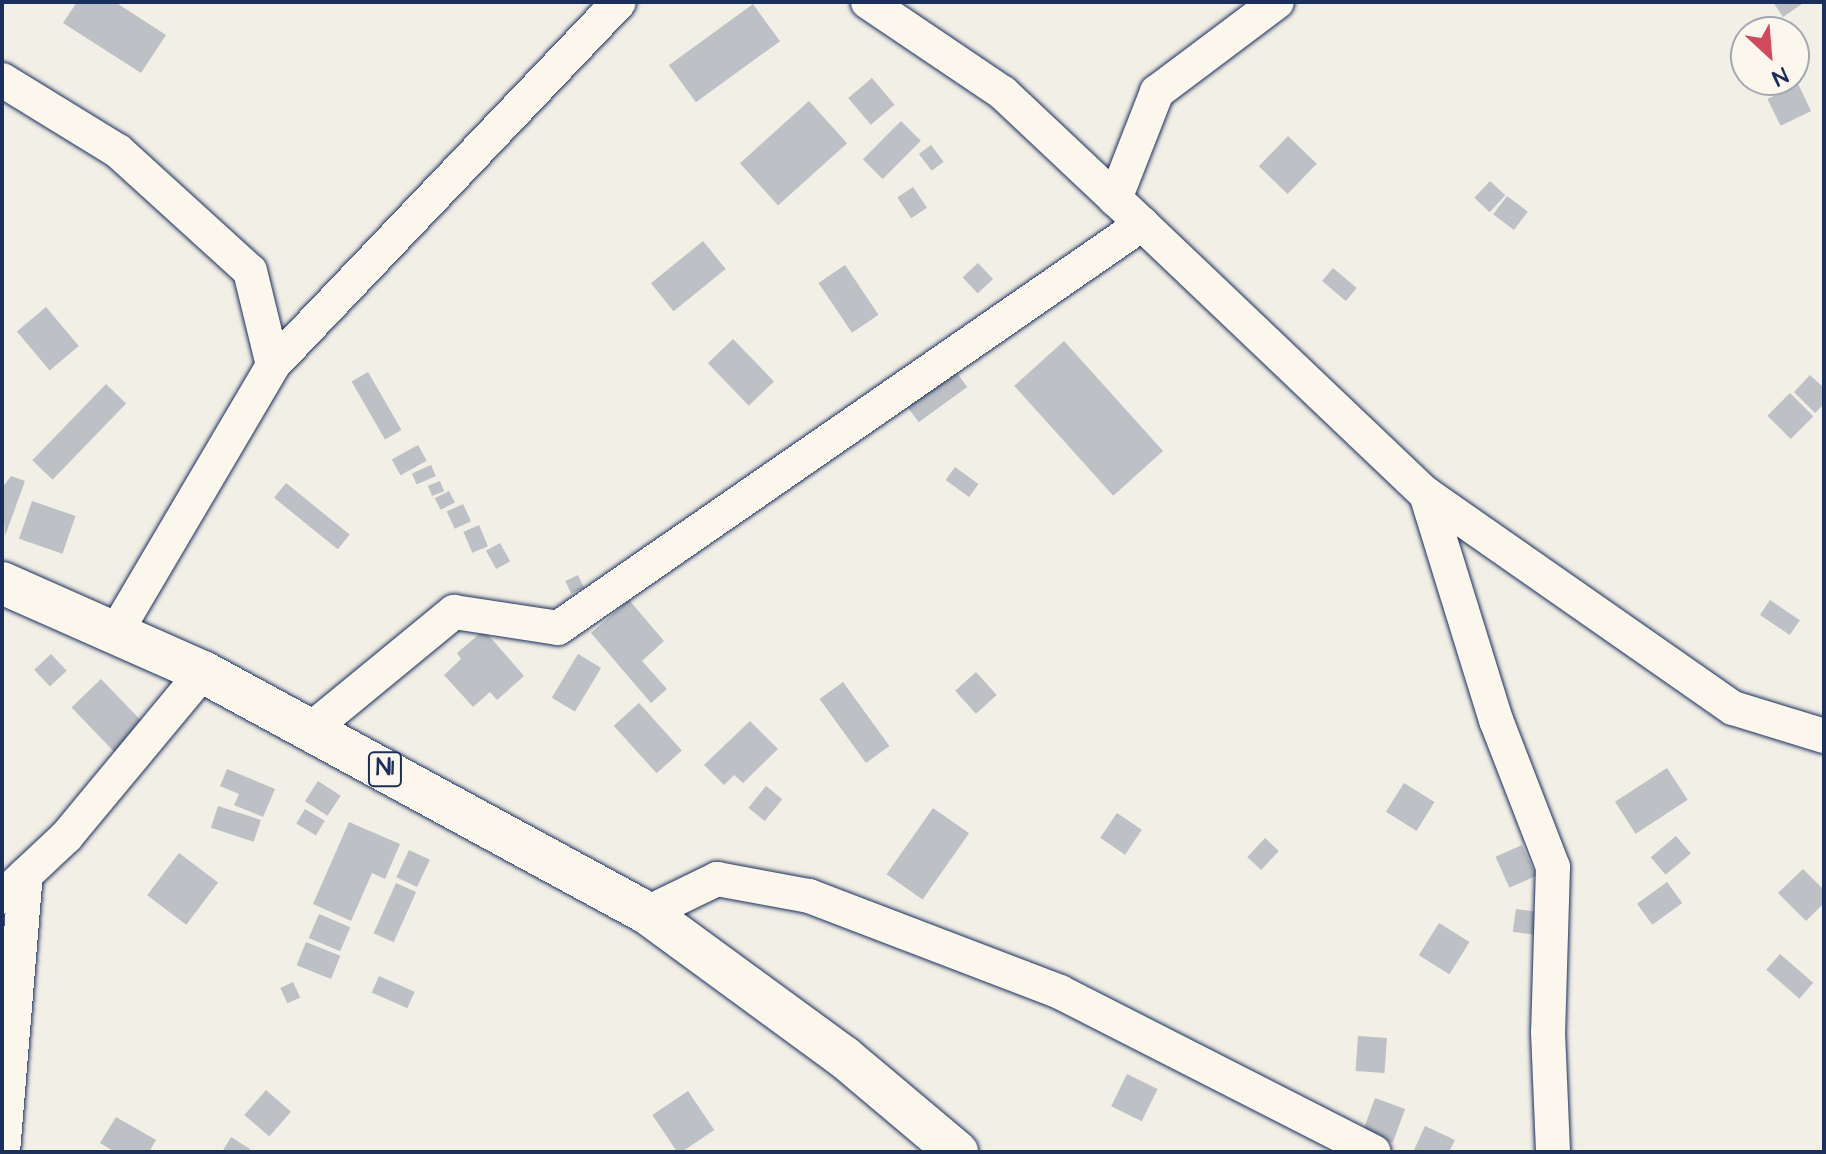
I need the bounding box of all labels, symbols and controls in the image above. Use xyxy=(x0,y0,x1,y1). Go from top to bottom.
north arrow xyxy=(1730,16,1810,96)
text: N xyxy=(1767,59,1793,93)
road number: N1 xyxy=(367,749,403,789)

